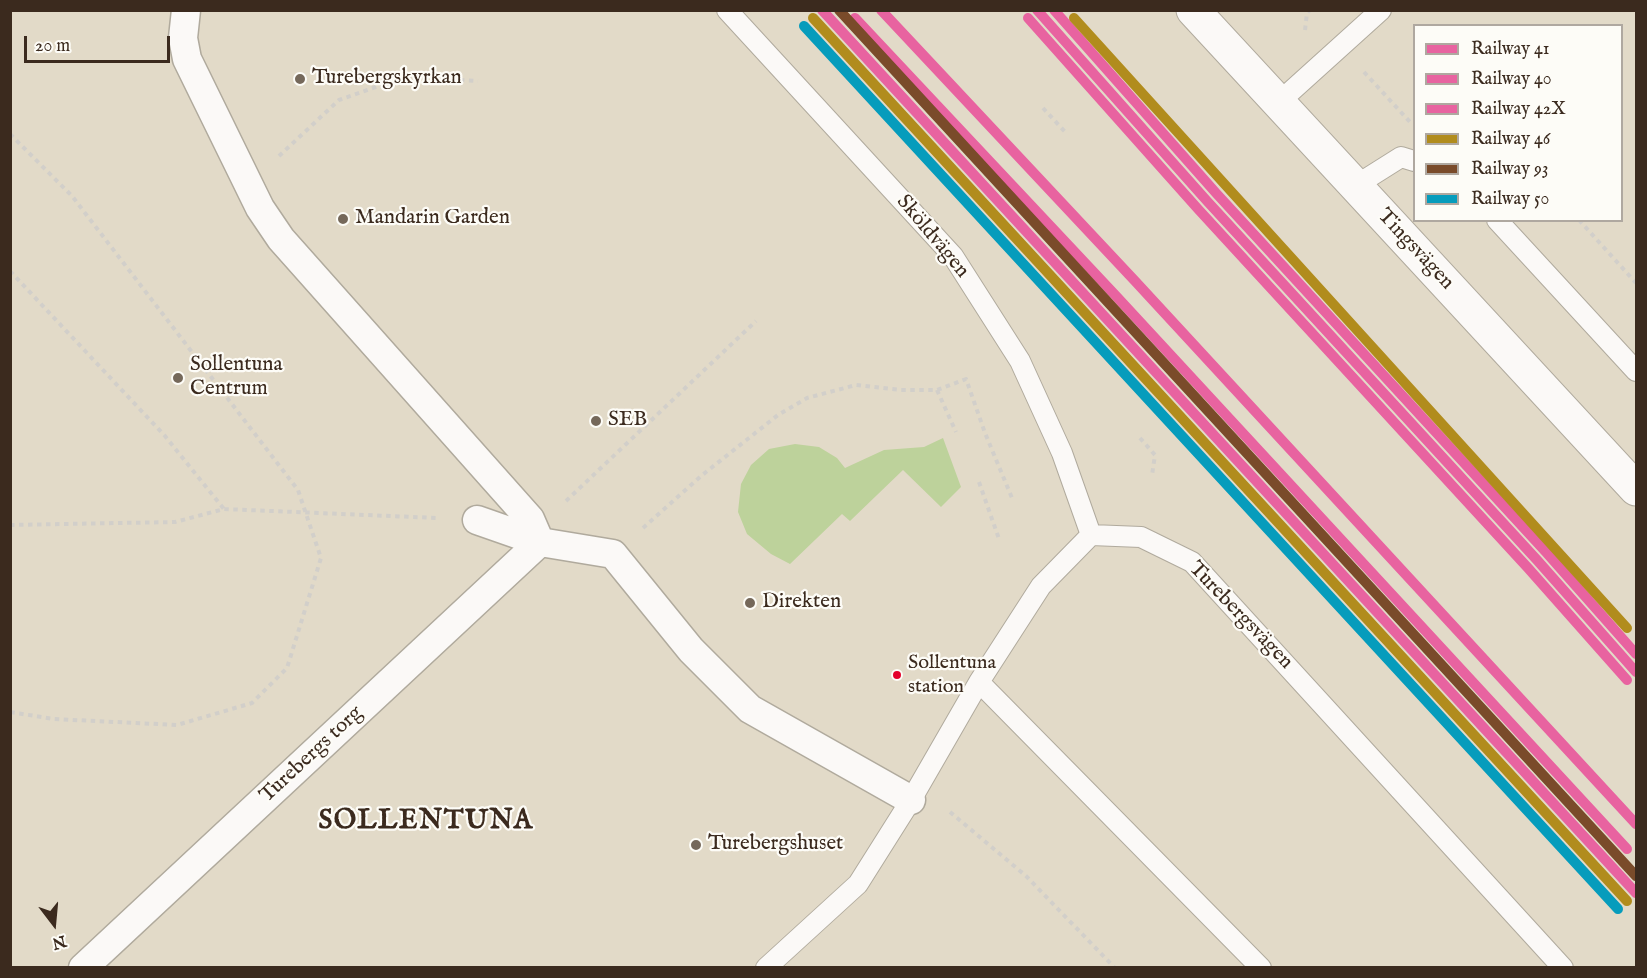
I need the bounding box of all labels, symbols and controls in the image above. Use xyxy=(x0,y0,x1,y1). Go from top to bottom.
scale bar xyxy=(27,24,172,62)
legend xyxy=(1413,24,1623,222)
text: 20 m xyxy=(35,35,70,58)
text: Railway 41 xyxy=(1471,38,1550,61)
place label: Turebergskyrkan xyxy=(312,66,462,92)
text: Railway 40 xyxy=(1471,68,1552,91)
marker: Turebergskyrkan xyxy=(293,72,307,86)
text: Railway 42X xyxy=(1471,98,1566,121)
text: Railway 46 xyxy=(1471,128,1550,151)
text: Railway 93 xyxy=(1471,158,1549,181)
text: Railway 50 xyxy=(1471,188,1549,211)
street label: Sköldvägen xyxy=(890,190,974,284)
street label: Tingsvägen xyxy=(1371,204,1459,296)
place label: Mandarin Garden xyxy=(355,206,510,232)
marker: Mandarin Garden xyxy=(336,212,350,226)
place label: Sollentuna Centrum xyxy=(190,353,283,403)
marker: Sollentuna Centrum xyxy=(171,371,185,385)
place label: SEB xyxy=(608,408,647,434)
marker: SEB xyxy=(589,414,603,428)
street label: Turebergsvägen xyxy=(1182,557,1298,675)
place label: Direkten xyxy=(762,590,841,616)
marker: Direkten xyxy=(743,596,757,610)
place label: Sollentuna station xyxy=(908,652,996,699)
marker: Sollentuna station xyxy=(891,669,903,681)
street label: Turebergs torg xyxy=(255,701,369,809)
district label: SOLLENTUNA xyxy=(318,806,534,838)
place label: Turebergshuset xyxy=(708,832,843,858)
marker: Turebergshuset xyxy=(689,838,703,852)
north arrow xyxy=(24,894,84,954)
text: N xyxy=(50,930,68,953)

